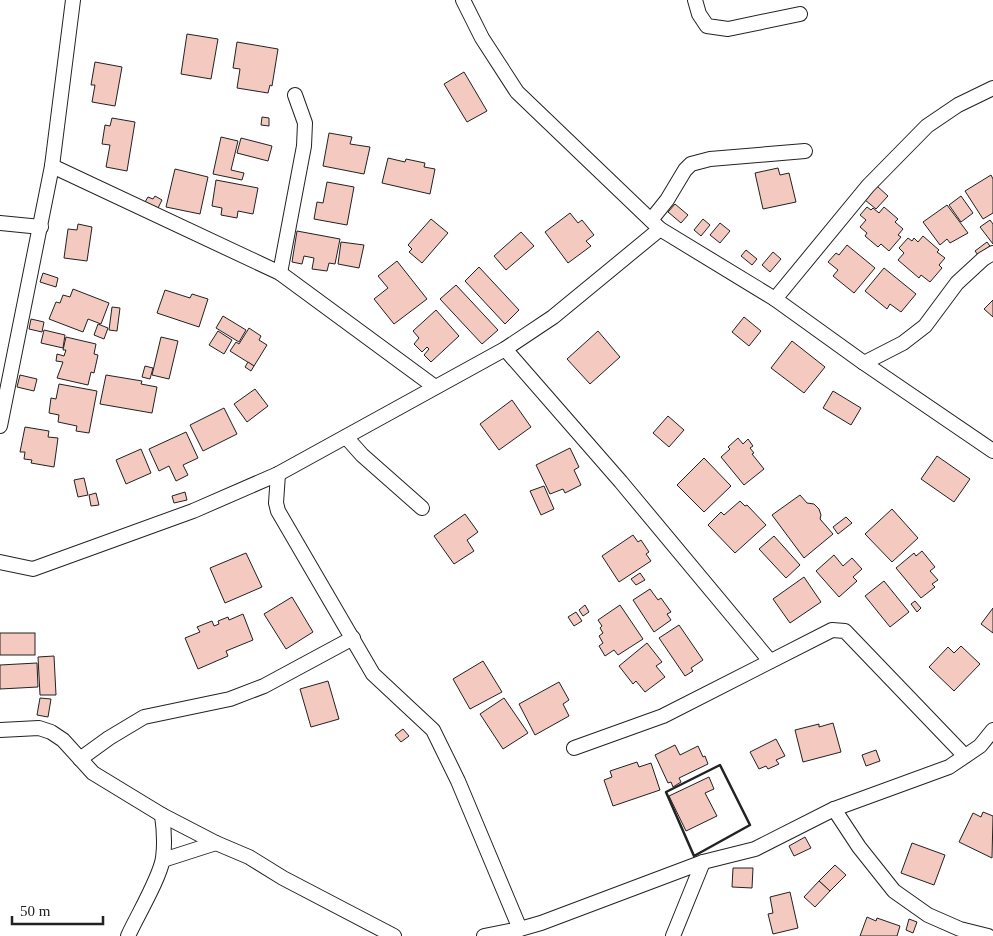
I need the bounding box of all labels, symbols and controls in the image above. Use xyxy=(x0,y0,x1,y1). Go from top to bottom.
scale bar xyxy=(12,894,104,926)
text: 50 m xyxy=(20,903,51,919)

